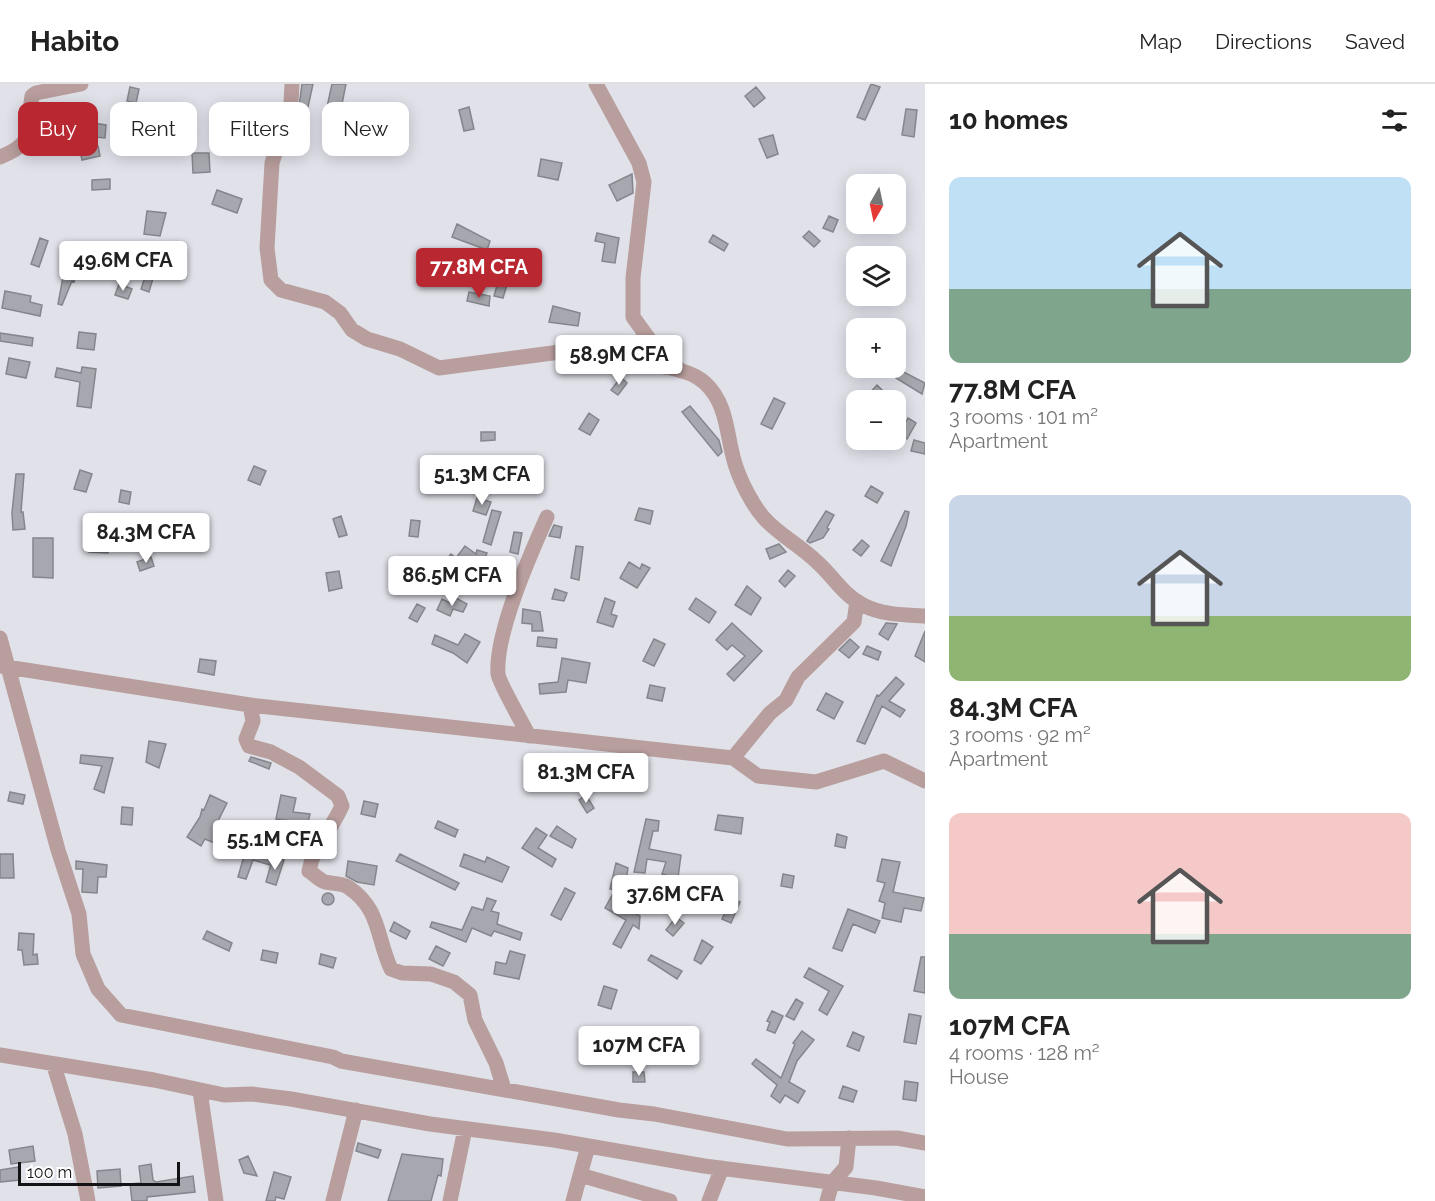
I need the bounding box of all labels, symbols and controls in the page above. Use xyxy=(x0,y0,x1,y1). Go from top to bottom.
text: Habito xyxy=(30,25,119,58)
text: Map xyxy=(1139,29,1182,54)
text: Directions xyxy=(1215,29,1312,54)
text: Saved xyxy=(1345,29,1405,54)
chip: Buy xyxy=(18,102,98,156)
chip: Rent xyxy=(110,102,197,156)
chip: Filters xyxy=(209,102,310,156)
chip: New xyxy=(322,102,409,156)
icon: filters xyxy=(1378,104,1411,137)
text: 10 homes xyxy=(949,105,1068,135)
north arrow xyxy=(846,174,906,234)
map controls xyxy=(846,174,906,450)
icon: home xyxy=(1126,216,1234,324)
pin: 49.6M CFA xyxy=(54,241,192,292)
button: layers xyxy=(846,246,906,306)
text: 49.6M CFA xyxy=(73,248,173,272)
pin: 77.8M CFA xyxy=(410,248,548,299)
text: 77.8M CFA xyxy=(430,255,528,279)
button: + xyxy=(846,318,906,378)
pin: 58.9M CFA xyxy=(550,335,688,386)
text: 58.9M CFA xyxy=(569,342,669,366)
text: 77.8M CFA xyxy=(949,375,1076,405)
button: − xyxy=(846,390,906,450)
text: 3 rooms · 101 m² xyxy=(949,405,1098,429)
text: Apartment xyxy=(949,429,1048,453)
pin: 51.3M CFA xyxy=(413,455,551,506)
text: 51.3M CFA xyxy=(434,462,530,486)
pin: 84.3M CFA xyxy=(77,513,215,564)
text: 84.3M CFA xyxy=(97,520,195,544)
icon: home xyxy=(1126,534,1234,642)
pin: 86.5M CFA xyxy=(383,556,521,607)
text: 86.5M CFA xyxy=(402,563,502,587)
text: 84.3M CFA xyxy=(949,693,1078,723)
text: 3 rooms · 92 m² xyxy=(949,723,1091,747)
text: Apartment xyxy=(949,747,1048,771)
pin: 81.3M CFA xyxy=(517,753,655,804)
text: 81.3M CFA xyxy=(537,760,635,784)
pin: 55.1M CFA xyxy=(206,820,344,871)
text: 55.1M CFA xyxy=(227,827,323,851)
icon: home xyxy=(1126,852,1234,960)
pin: 37.6M CFA xyxy=(606,875,744,926)
text: 37.6M CFA xyxy=(626,882,724,906)
text: 107M CFA xyxy=(949,1011,1070,1041)
pin: 107M CFA xyxy=(577,1026,701,1077)
text: 107M CFA xyxy=(592,1033,686,1057)
text: 4 rooms · 128 m² xyxy=(949,1041,1100,1065)
text: House xyxy=(949,1065,1009,1089)
scale bar xyxy=(18,1159,180,1186)
text: 100 m xyxy=(27,1163,72,1182)

